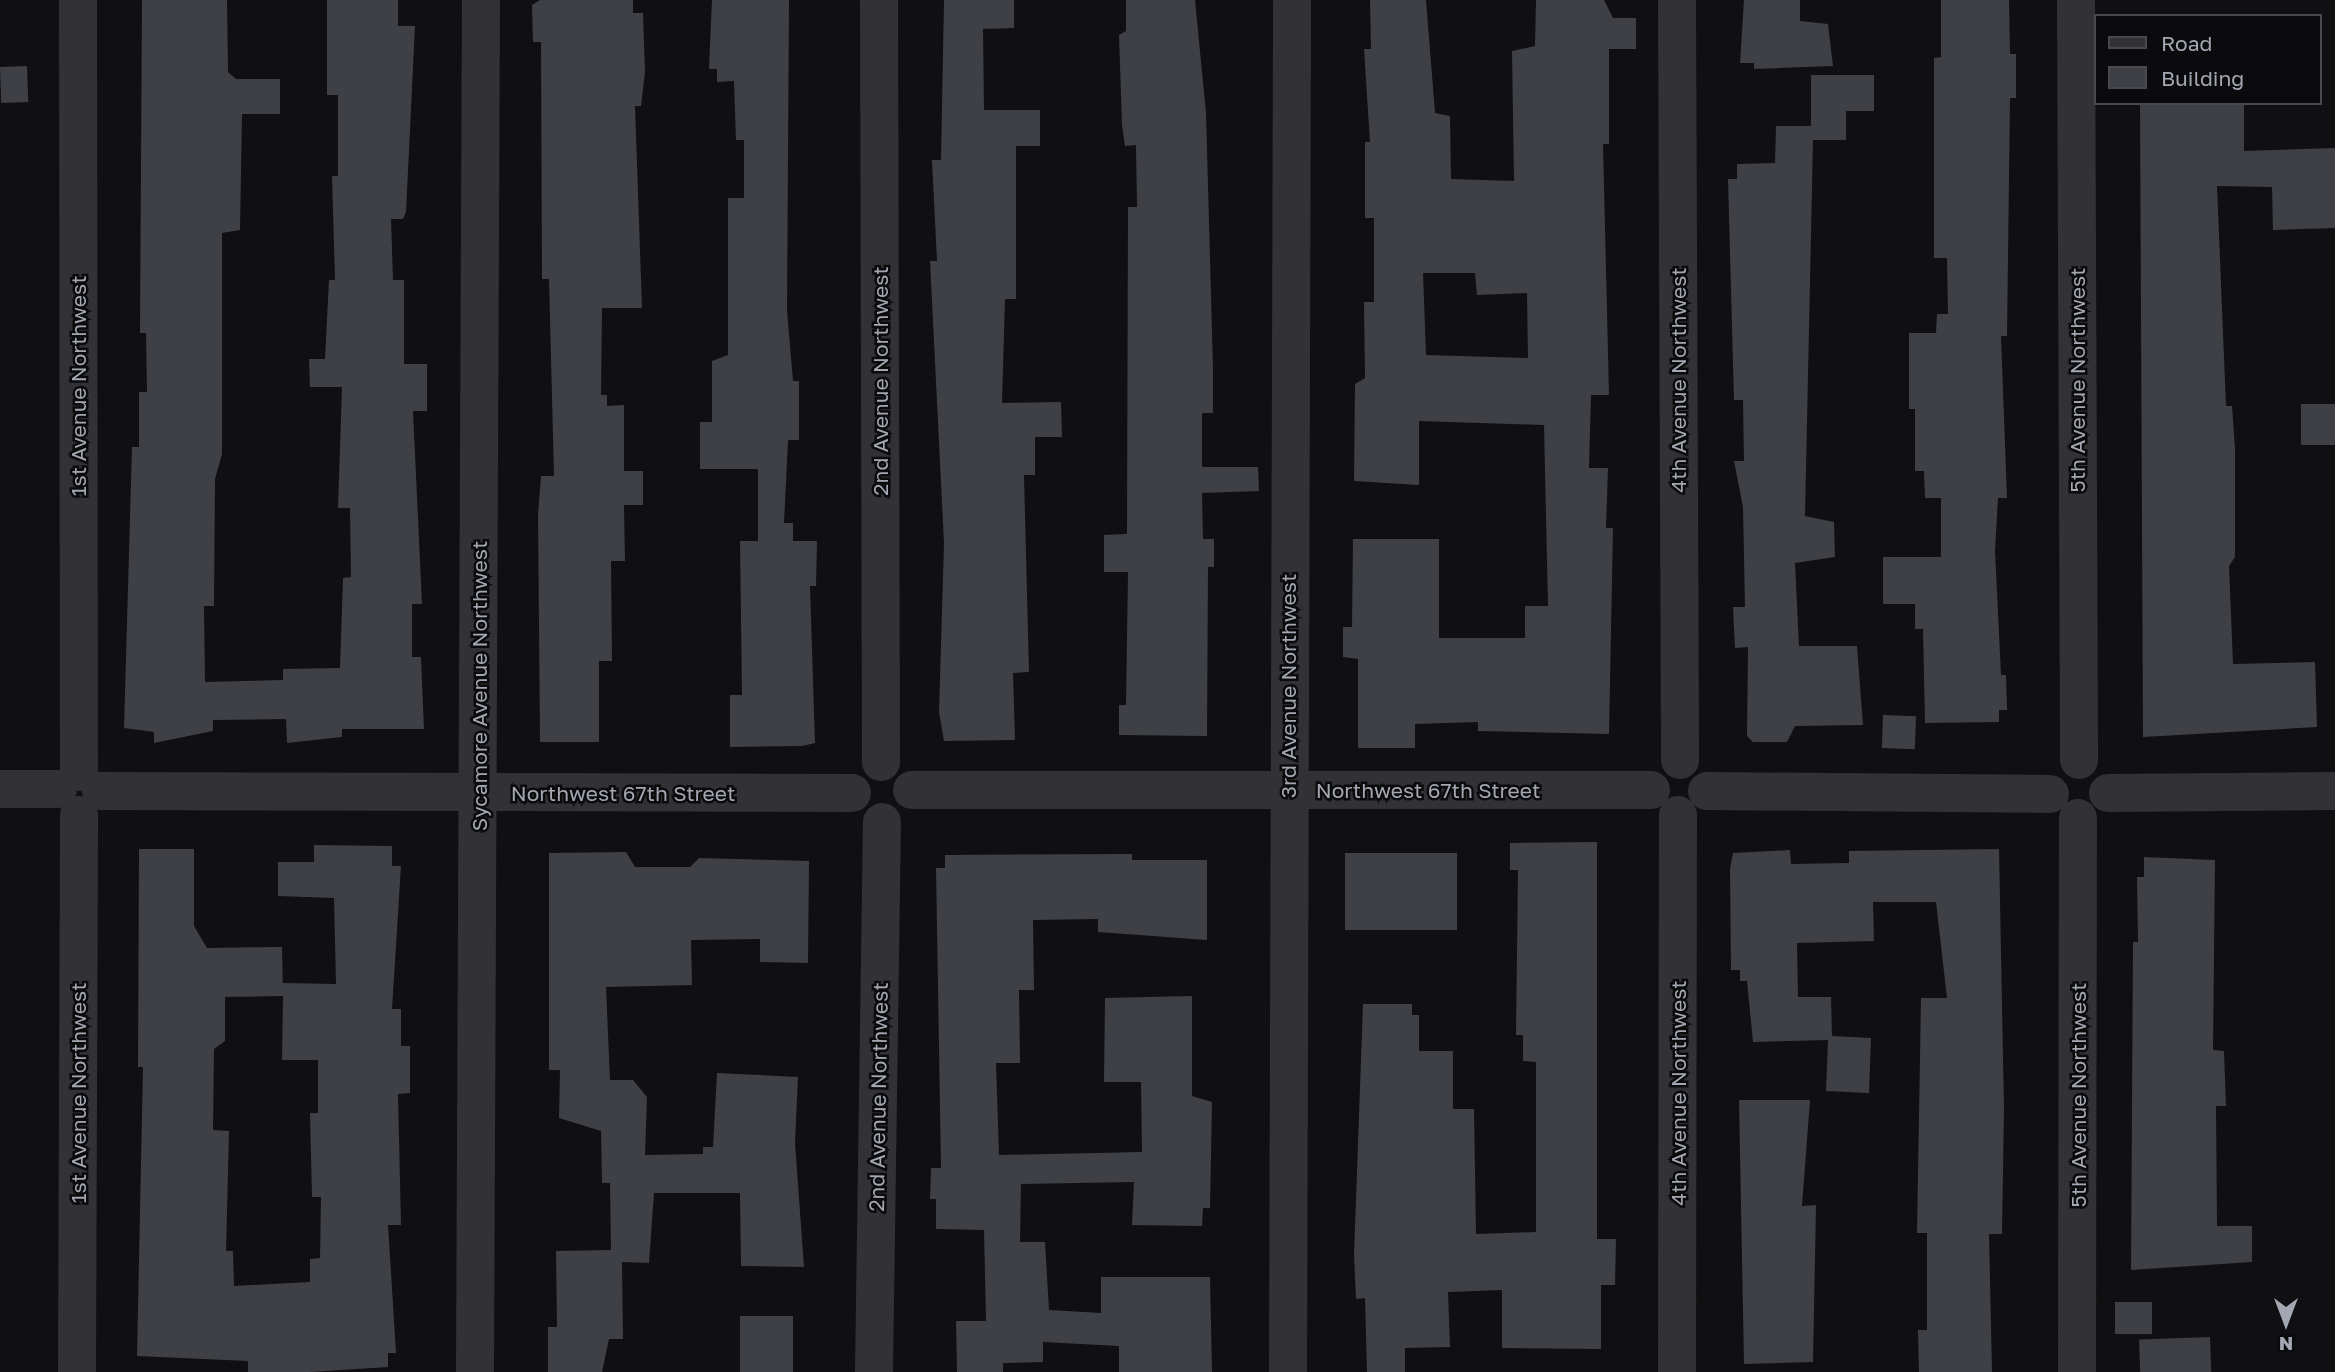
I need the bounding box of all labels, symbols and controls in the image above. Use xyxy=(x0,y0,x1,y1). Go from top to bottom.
legend xyxy=(2094,14,2321,105)
text: Road xyxy=(2161,30,2212,56)
text: Building xyxy=(2161,65,2244,91)
street label: 2nd Avenue Northwest xyxy=(867,266,893,496)
street label: 4th Avenue Northwest xyxy=(1665,267,1691,493)
street label: 5th Avenue Northwest xyxy=(2064,268,2090,492)
street label: 1st Avenue Northwest xyxy=(65,275,91,497)
street label: Sycamore Avenue Northwest xyxy=(466,541,492,831)
street label: 3rd Avenue Northwest xyxy=(1275,574,1301,798)
street label: Northwest 67th Street xyxy=(1316,777,1540,803)
street label: Northwest 67th Street xyxy=(511,780,735,806)
street label: 4th Avenue Northwest xyxy=(1665,980,1691,1206)
street label: 1st Avenue Northwest xyxy=(65,982,91,1204)
street label: 2nd Avenue Northwest xyxy=(863,982,893,1212)
street label: 5th Avenue Northwest xyxy=(2065,983,2091,1207)
north arrow xyxy=(2251,1288,2321,1358)
text: N xyxy=(2279,1333,2293,1356)

